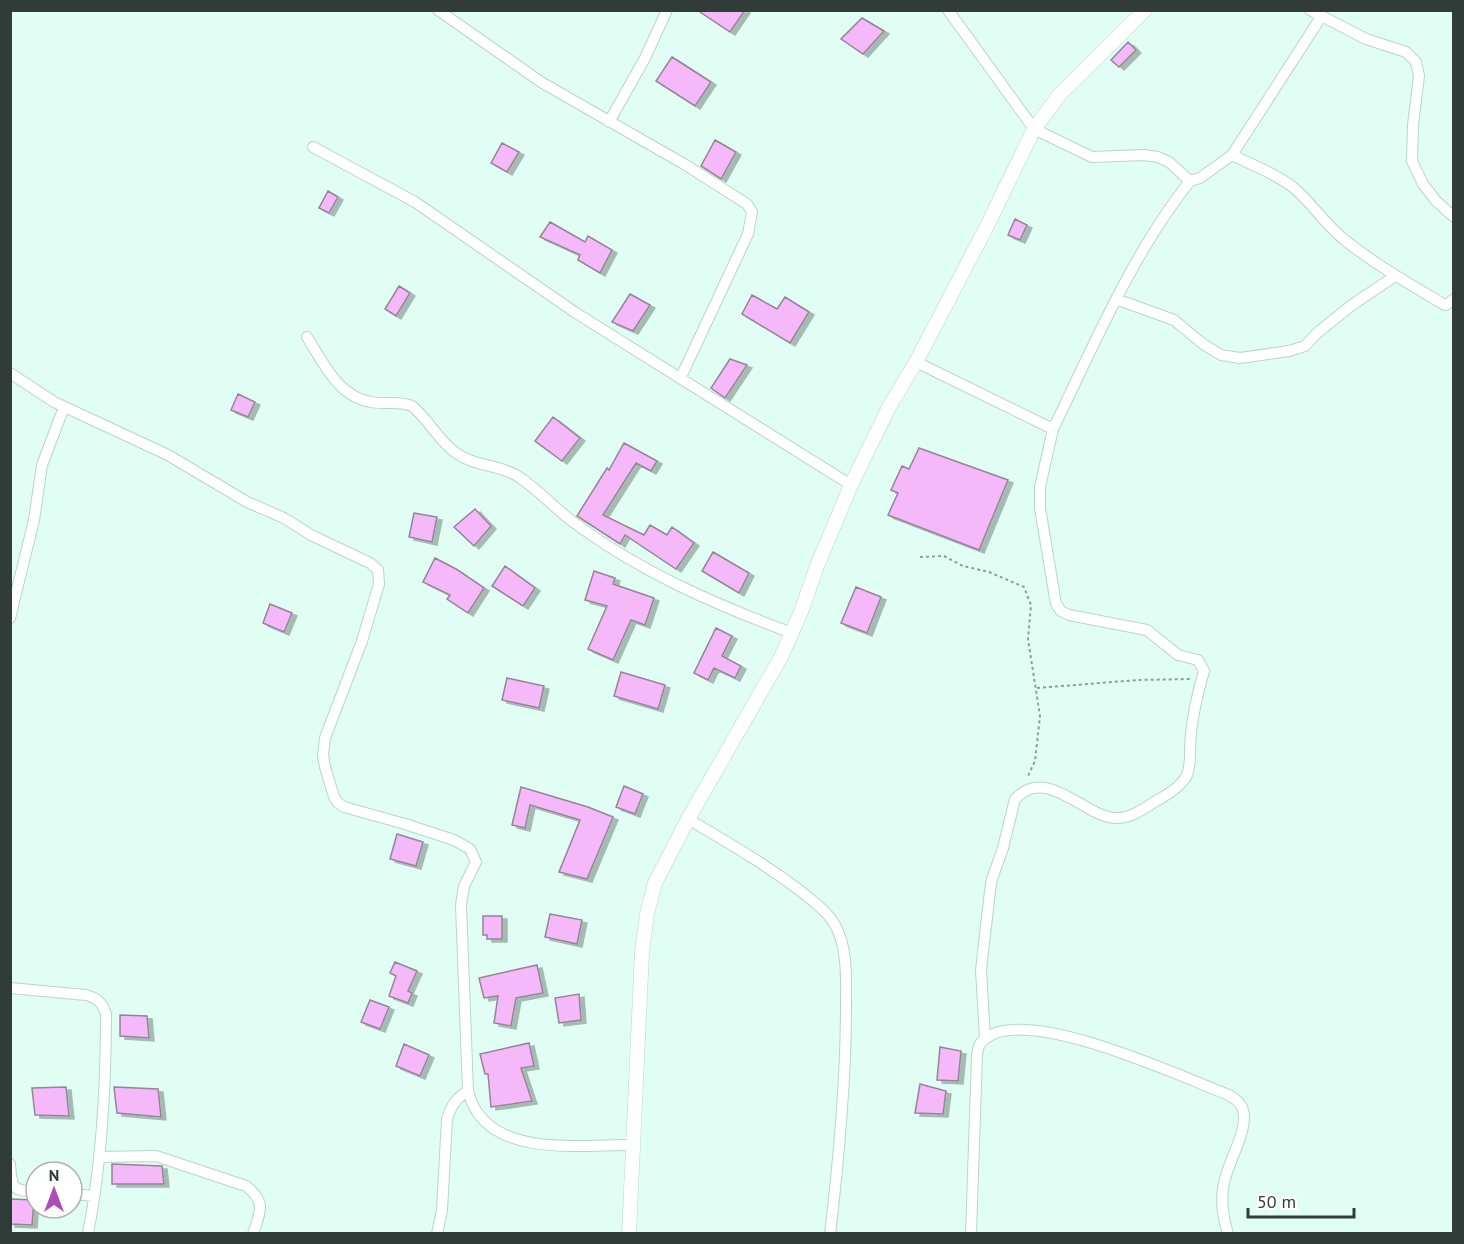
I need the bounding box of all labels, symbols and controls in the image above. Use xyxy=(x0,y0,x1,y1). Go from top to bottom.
north arrow xyxy=(24,1160,84,1220)
text: N xyxy=(49,1165,59,1185)
scale bar xyxy=(1248,1181,1354,1219)
text: 50 m xyxy=(1257,1190,1296,1213)

